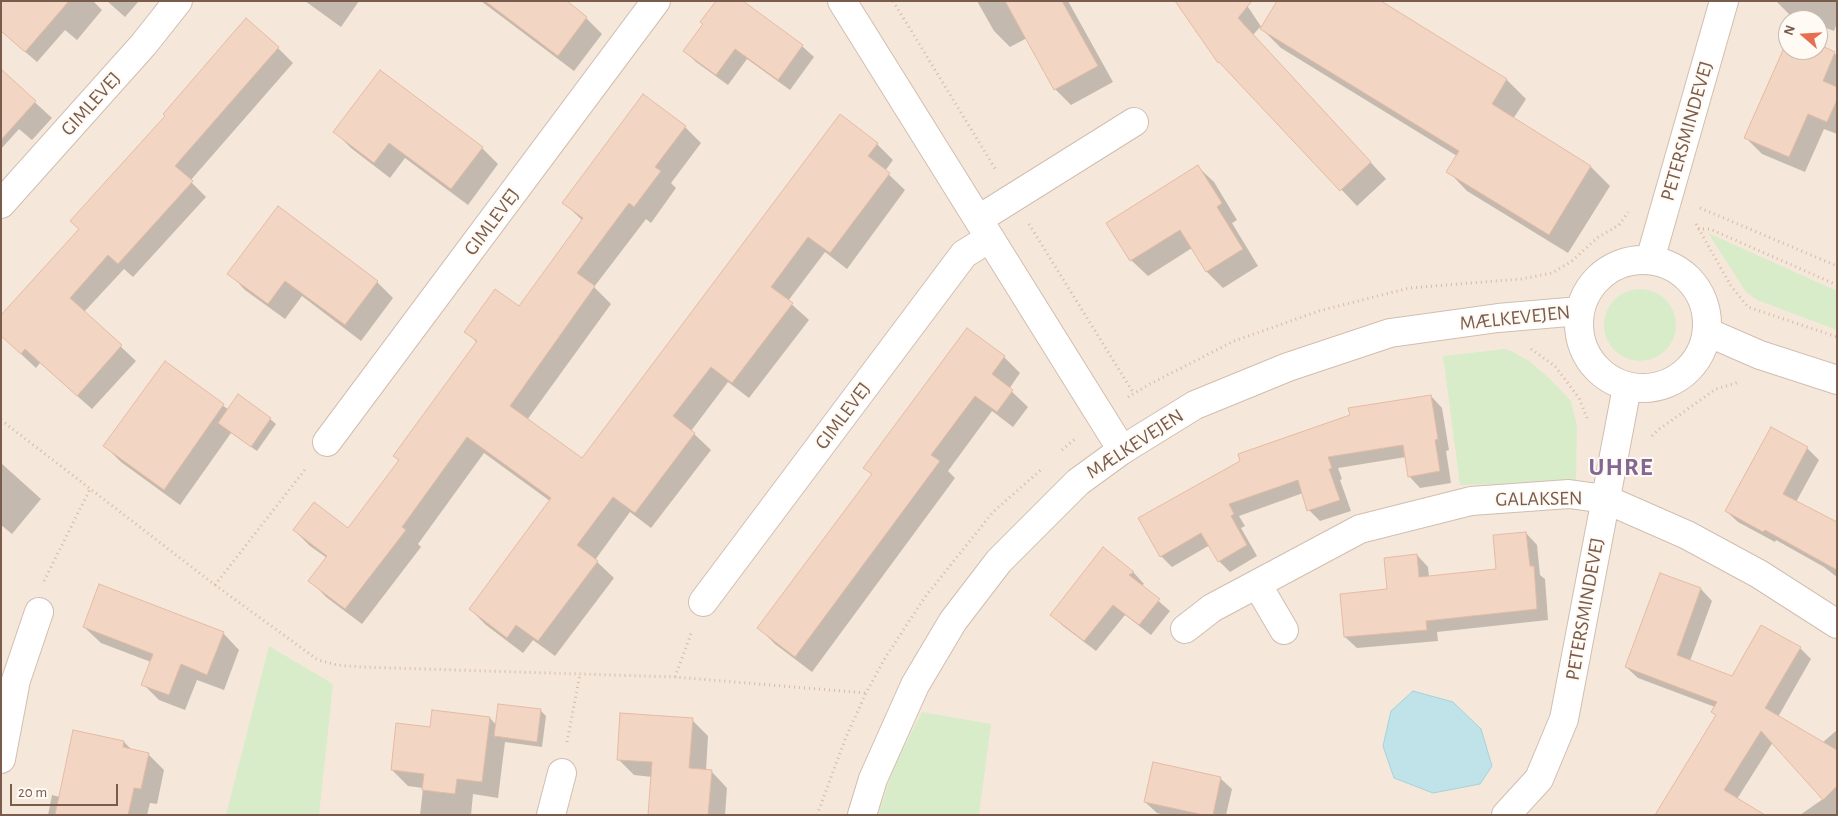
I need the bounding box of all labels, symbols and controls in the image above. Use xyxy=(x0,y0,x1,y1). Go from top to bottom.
north arrow xyxy=(1778,10,1828,60)
text: N xyxy=(1782,24,1798,37)
street label: PETERSMINDEVEJ xyxy=(1656,58,1718,204)
street label: GIMLEVEJ xyxy=(56,67,126,141)
street label: GIMLEVEJ xyxy=(459,184,525,260)
street label: MÆLKEVEJEN xyxy=(1458,300,1572,336)
street label: GIMLEVEJ xyxy=(810,378,876,454)
street label: MÆLKEVEJEN xyxy=(1082,404,1188,484)
district label: UHRE xyxy=(1588,452,1654,482)
street label: GALAKSEN xyxy=(1495,486,1583,512)
street label: PETERSMINDEVEJ xyxy=(1561,536,1609,682)
scale bar xyxy=(12,774,120,806)
text: 20 m xyxy=(18,785,47,800)

